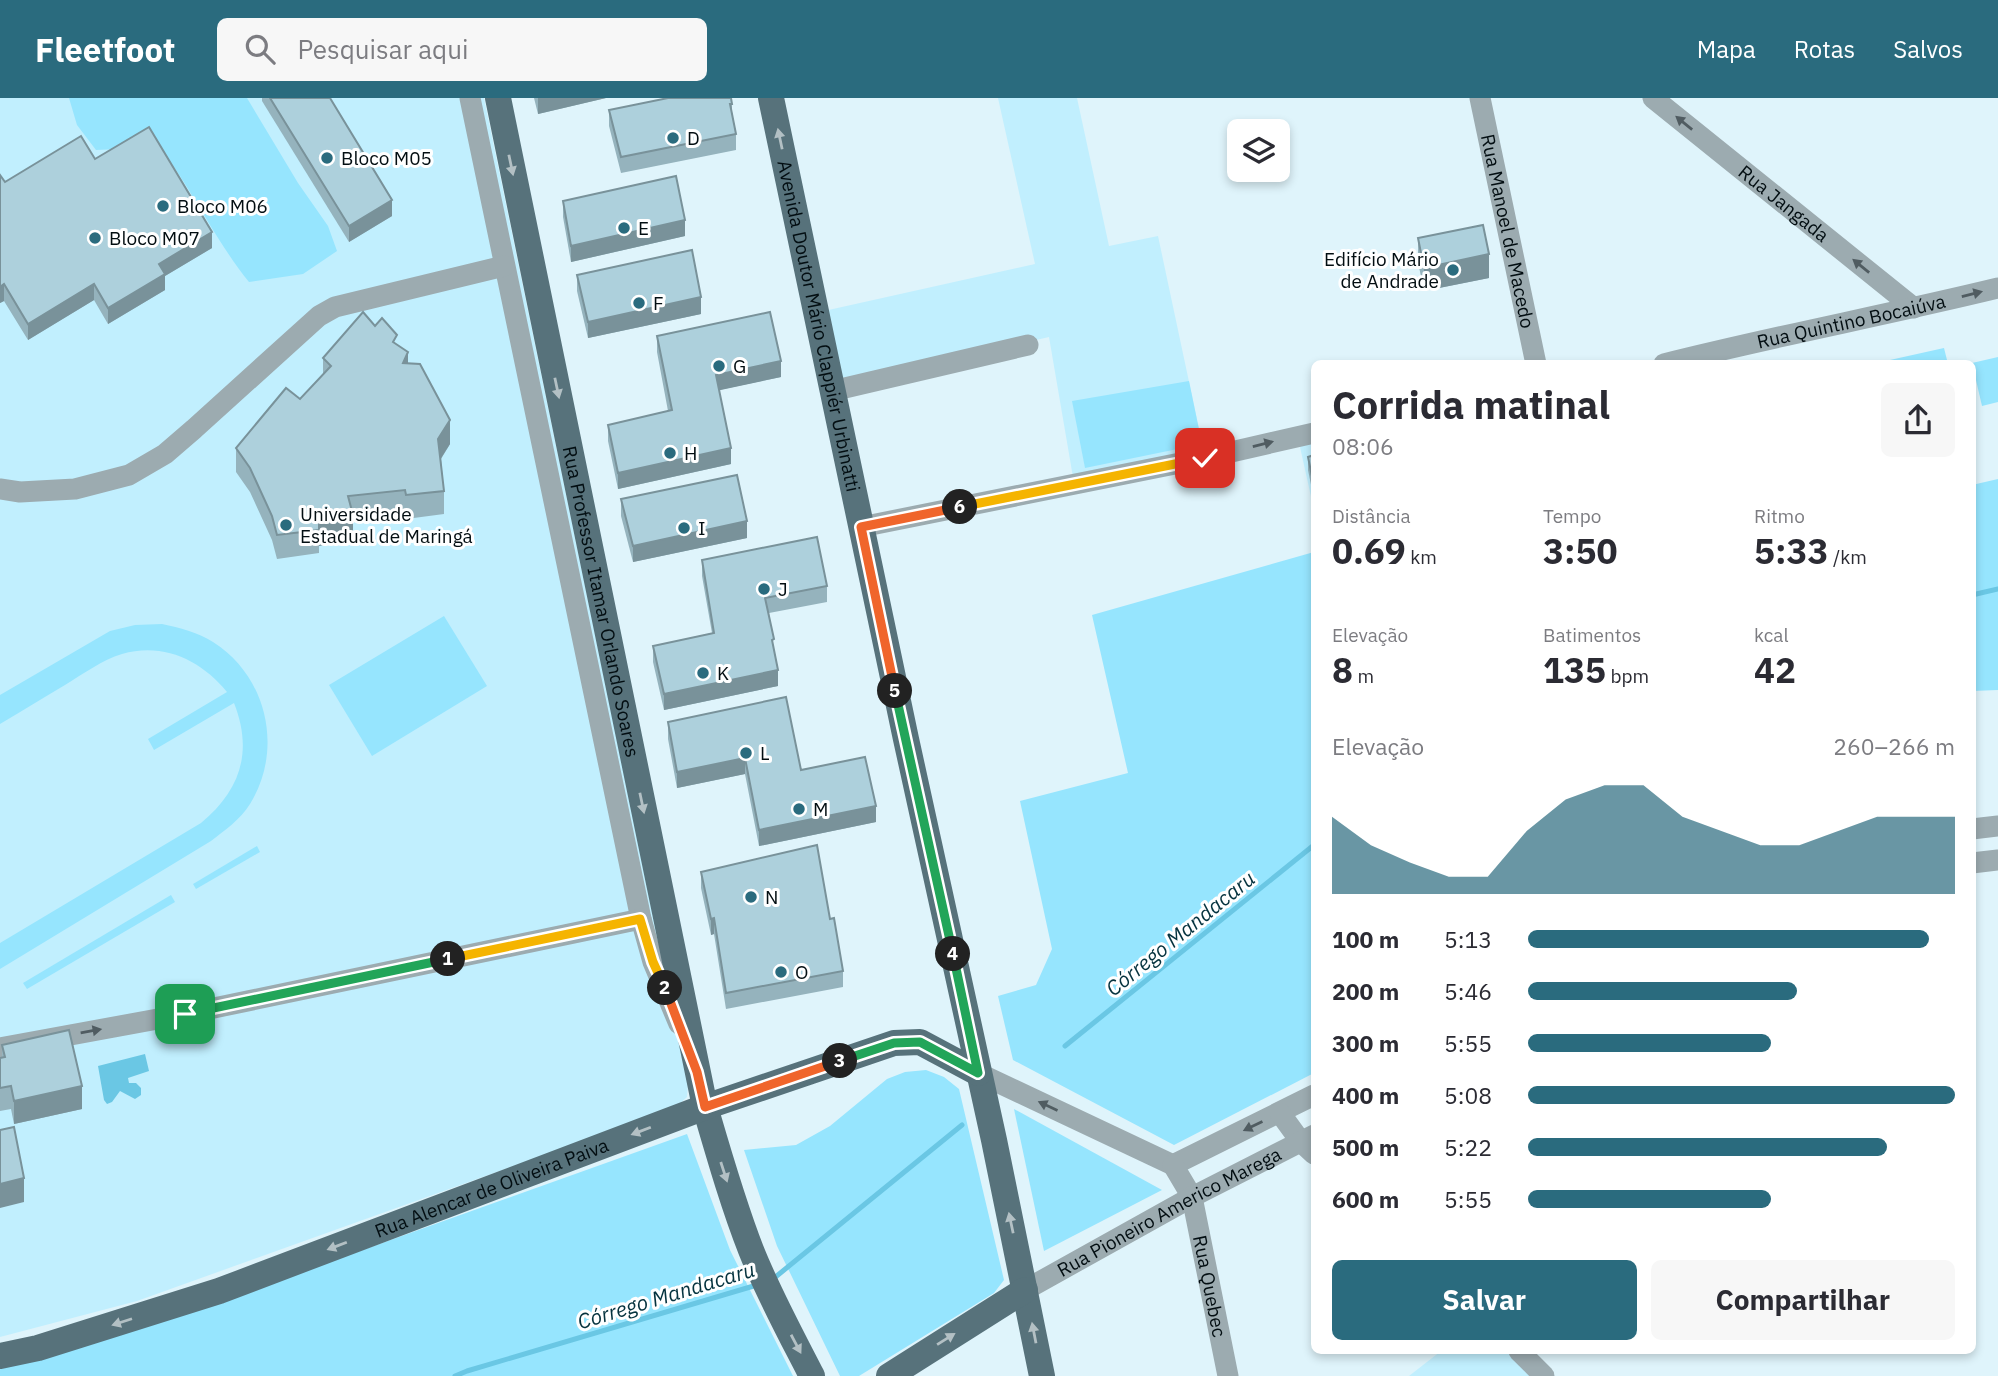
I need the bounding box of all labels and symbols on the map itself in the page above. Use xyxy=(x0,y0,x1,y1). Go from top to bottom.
one-way arrow xyxy=(1675,116,1692,131)
place label: D xyxy=(687,126,700,150)
one-way arrow xyxy=(774,128,785,150)
marker: D xyxy=(665,130,681,146)
street label: Rua Manoel de Macedo xyxy=(1476,132,1540,330)
place label: Bloco M05 xyxy=(341,146,432,170)
marker: Bloco M05 xyxy=(319,150,335,166)
one-way arrow xyxy=(506,154,517,176)
street label: Avenida Doutor Mário Clappiér Urbinatti xyxy=(772,158,866,494)
street label: Rua Jangada xyxy=(1734,160,1834,247)
place label: Bloco M06 xyxy=(177,194,268,218)
marker: Bloco M06 xyxy=(155,198,171,214)
place label: E xyxy=(638,216,649,240)
marker: E xyxy=(616,220,632,236)
place label: Bloco M07 xyxy=(109,226,200,250)
marker: Bloco M07 xyxy=(87,230,103,246)
place label: Edifício Mário de Andrade xyxy=(1324,247,1439,293)
one-way arrow xyxy=(1852,258,1870,273)
marker: Edifício Mário de Andrade xyxy=(1445,262,1461,278)
one-way arrow xyxy=(1961,288,1983,299)
street label: Rua Quintino Bocaiúva xyxy=(1755,289,1948,354)
place label: F xyxy=(653,291,664,315)
marker: F xyxy=(631,295,647,311)
place label: G xyxy=(733,354,746,378)
marker: G xyxy=(711,358,727,374)
one-way arrow xyxy=(552,377,563,399)
pin xyxy=(1175,428,1235,488)
one-way arrow xyxy=(1253,438,1275,449)
place label: H xyxy=(684,441,697,465)
street label: Rua Professor Itamar Orlando Soares xyxy=(558,444,645,759)
marker: H xyxy=(662,445,678,461)
pin: 6 xyxy=(942,490,978,524)
place label: Universidade Estadual de Maringá xyxy=(300,502,473,548)
place label: I xyxy=(698,516,706,540)
marker: Universidade Estadual de Maringá xyxy=(278,517,294,533)
marker: I xyxy=(676,520,692,536)
place label: J xyxy=(778,577,788,601)
marker: J xyxy=(756,581,772,597)
place label: K xyxy=(717,661,729,685)
marker: K xyxy=(695,665,711,681)
pin: 5 xyxy=(878,674,912,708)
place label: L xyxy=(760,741,770,765)
marker: L xyxy=(738,745,754,761)
one-way arrow xyxy=(637,792,648,814)
place label: M xyxy=(813,797,828,821)
marker: M xyxy=(791,801,807,817)
water label: Córrego Mandacaru xyxy=(1100,864,1260,1002)
place label: N xyxy=(765,885,778,909)
marker: N xyxy=(743,889,759,905)
pin: 4 xyxy=(936,936,970,972)
pin: 1 xyxy=(430,942,466,976)
place label: O xyxy=(795,960,808,984)
marker: O xyxy=(773,964,789,980)
pin: 2 xyxy=(648,970,682,1006)
pin xyxy=(155,984,215,1044)
one-way arrow xyxy=(80,1025,102,1036)
pin: 3 xyxy=(822,1044,858,1079)
one-way arrow xyxy=(1038,1100,1058,1112)
one-way arrow xyxy=(1243,1120,1263,1132)
one-way arrow xyxy=(630,1126,651,1137)
street label: Rua Alencar de Oliveira Paiva xyxy=(371,1133,612,1243)
street label: Rua Pioneiro Americo Marega xyxy=(1053,1142,1285,1282)
one-way arrow xyxy=(720,1162,730,1183)
one-way arrow xyxy=(1006,1212,1017,1234)
street label: Rua Quebec xyxy=(1188,1233,1232,1339)
one-way arrow xyxy=(326,1241,347,1252)
water label: Córrego Mandacaru xyxy=(574,1255,758,1335)
one-way arrow xyxy=(111,1317,132,1327)
one-way arrow xyxy=(1028,1322,1039,1344)
one-way arrow xyxy=(937,1333,956,1346)
one-way arrow xyxy=(789,1335,801,1355)

